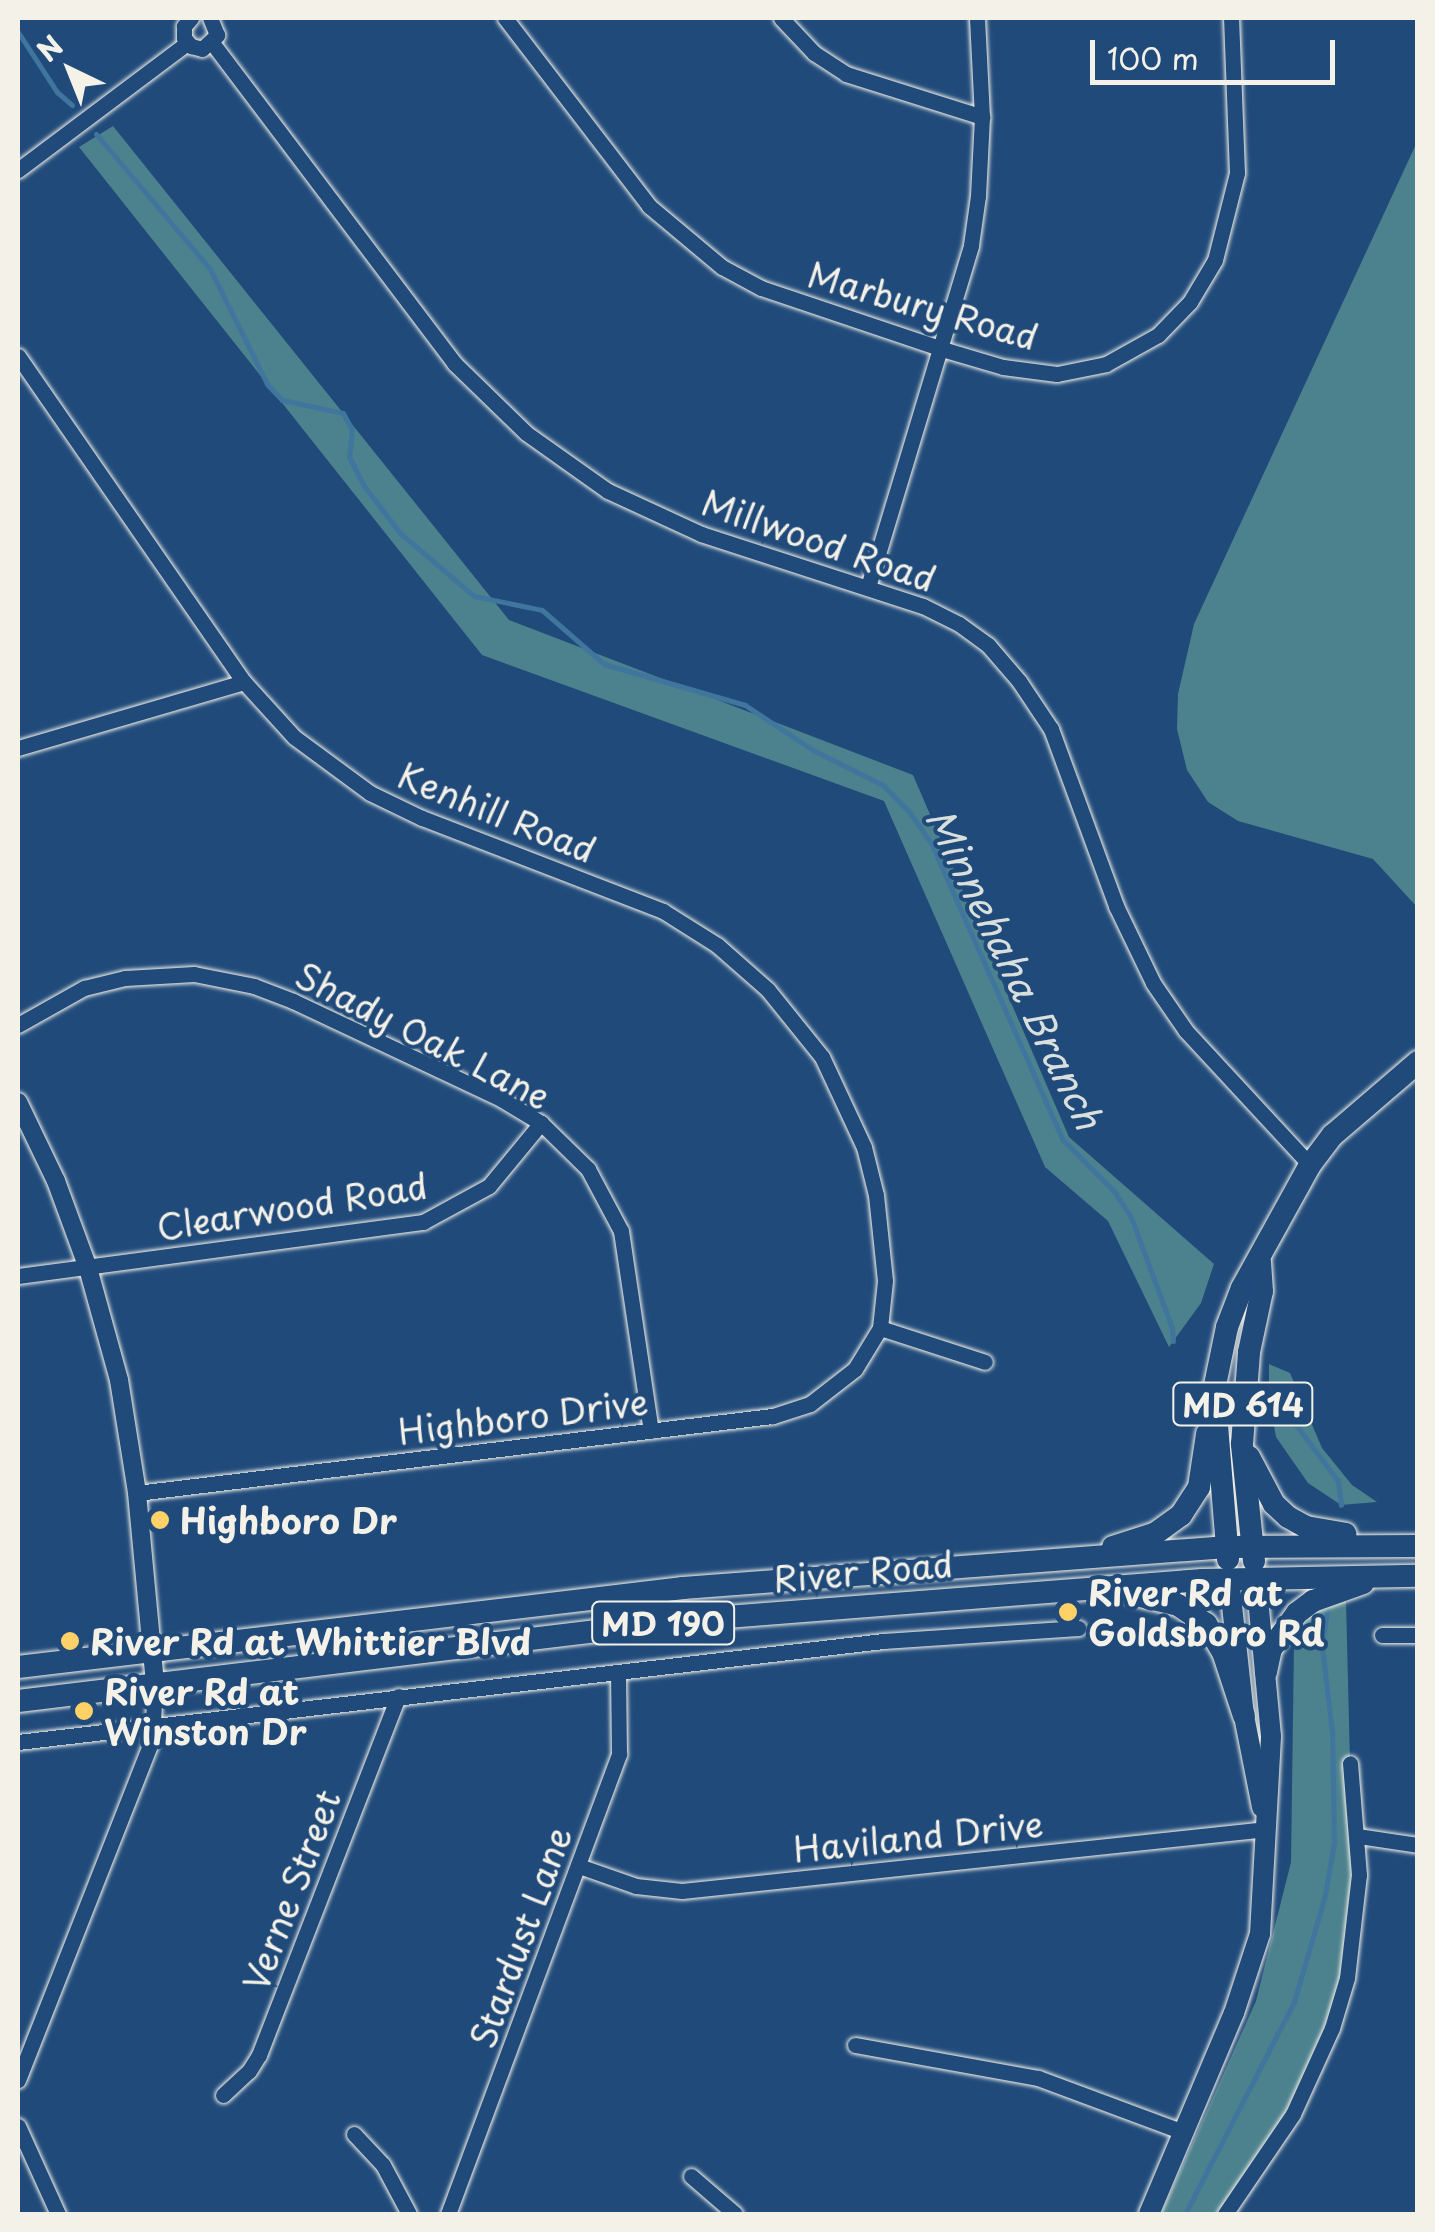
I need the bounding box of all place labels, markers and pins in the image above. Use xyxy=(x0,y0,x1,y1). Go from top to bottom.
place label: Highboro Dr xyxy=(180,1499,397,1541)
marker: Highboro Dr xyxy=(149,1509,171,1531)
place label: River Rd at Goldsboro Rd xyxy=(1088,1571,1324,1653)
marker: River Rd at Goldsboro Rd xyxy=(1057,1601,1079,1623)
place label: River Rd at Whittier Blvd xyxy=(90,1620,539,1662)
marker: River Rd at Whittier Blvd xyxy=(59,1630,81,1652)
place label: River Rd at Winston Dr xyxy=(104,1670,307,1752)
marker: River Rd at Winston Dr xyxy=(73,1700,95,1722)

